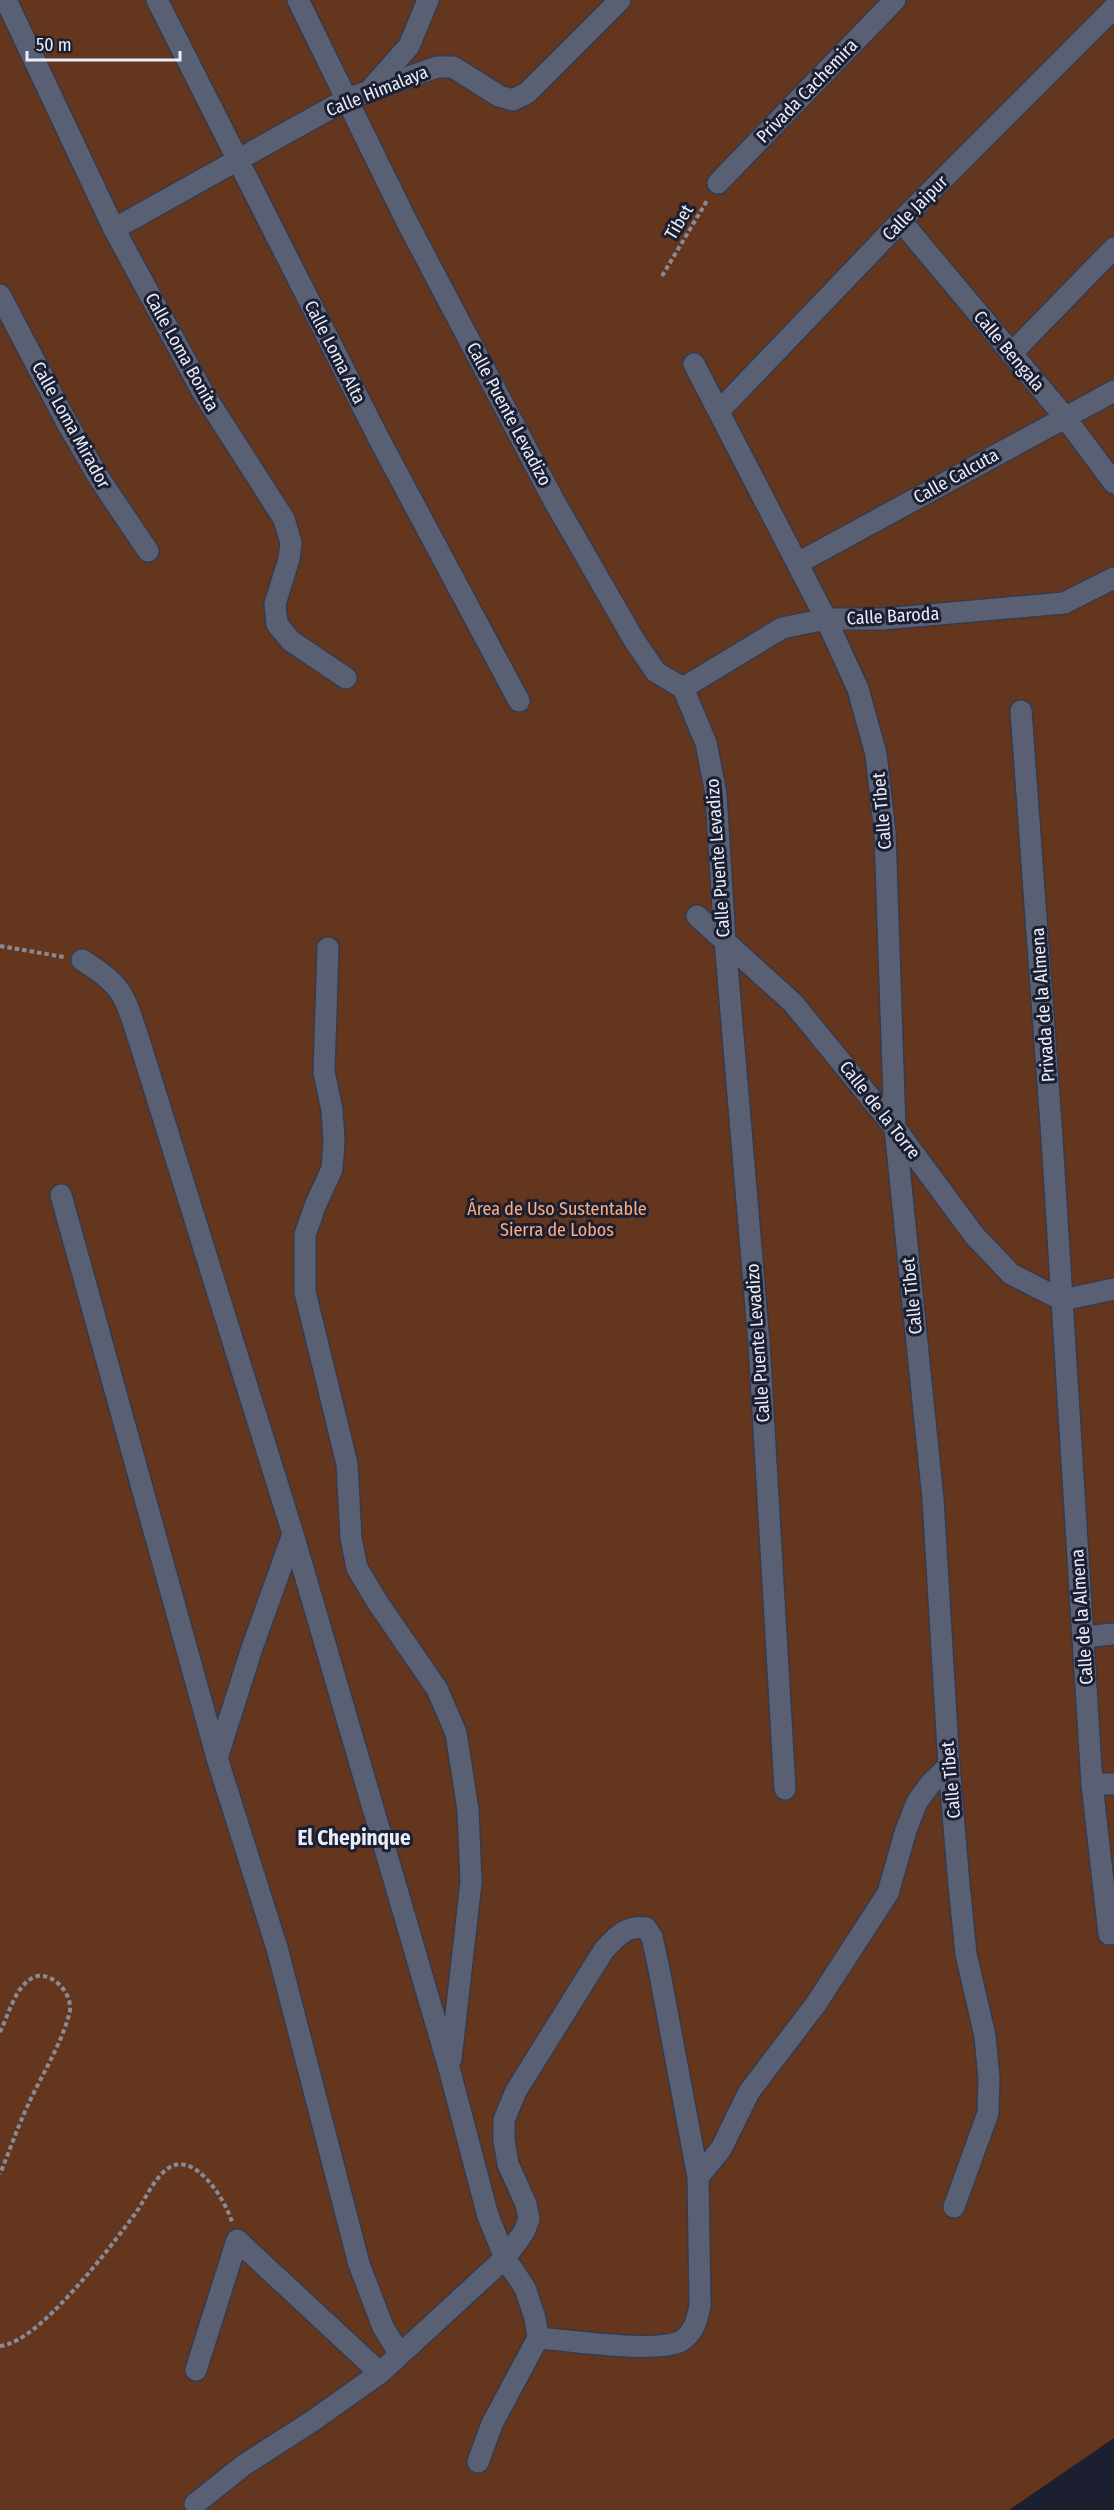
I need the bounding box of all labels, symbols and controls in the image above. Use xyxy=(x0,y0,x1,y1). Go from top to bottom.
scale bar xyxy=(27,24,180,62)
text: 50 m xyxy=(36,34,72,56)
street label: Privada Cachemira xyxy=(752,34,862,148)
street label: Calle Himalaya xyxy=(323,61,431,121)
street label: Calle Jaipur xyxy=(878,170,953,245)
street label: Tibet xyxy=(660,200,698,244)
street label: Calle Loma Bonita xyxy=(140,289,224,415)
street label: Calle Loma Alta xyxy=(300,297,371,407)
street label: Calle Bengala xyxy=(969,306,1049,396)
street label: Calle Puente Levadizo xyxy=(462,339,556,489)
street label: Calle Loma Mirador xyxy=(27,358,115,493)
street label: Calle Calcuta xyxy=(910,444,1003,508)
street label: Calle Baroda xyxy=(846,603,940,629)
street label: Calle Tibet xyxy=(868,771,896,850)
street label: Calle Puente Levadizo xyxy=(701,778,735,938)
street label: Privada de la Almena xyxy=(1027,927,1059,1083)
street label: Calle de la Torre xyxy=(835,1057,925,1163)
park label: Área de Uso Sustentable Sierra de Lobos xyxy=(467,1197,647,1241)
street label: Calle Tibet xyxy=(897,1256,927,1336)
street label: Calle Puente Levadizo xyxy=(741,1263,775,1423)
street label: Calle de la Almena xyxy=(1066,1548,1098,1686)
street label: Calle Tibet xyxy=(937,1740,965,1819)
district label: El Chepinque xyxy=(297,1825,411,1851)

